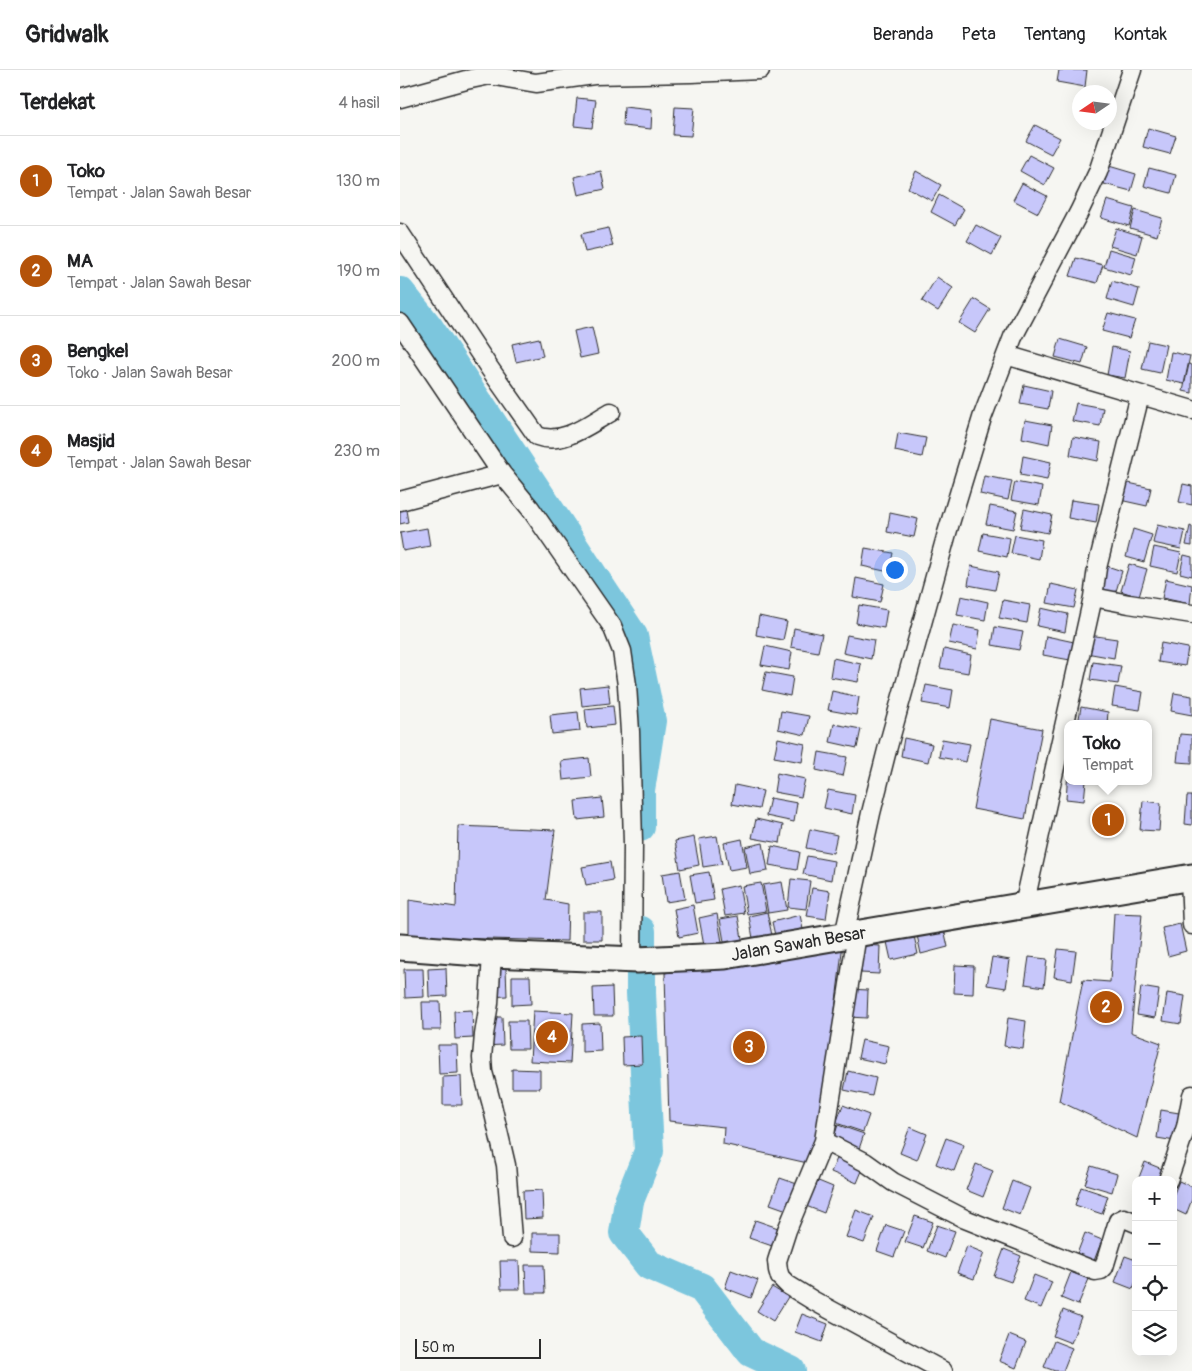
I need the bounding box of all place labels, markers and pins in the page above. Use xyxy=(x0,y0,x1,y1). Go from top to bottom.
pin: 1 xyxy=(1092,801,1124,839)
pin: 2 xyxy=(1090,988,1122,1026)
pin: 4 xyxy=(536,1018,568,1056)
pin: 3 xyxy=(733,1028,765,1066)

